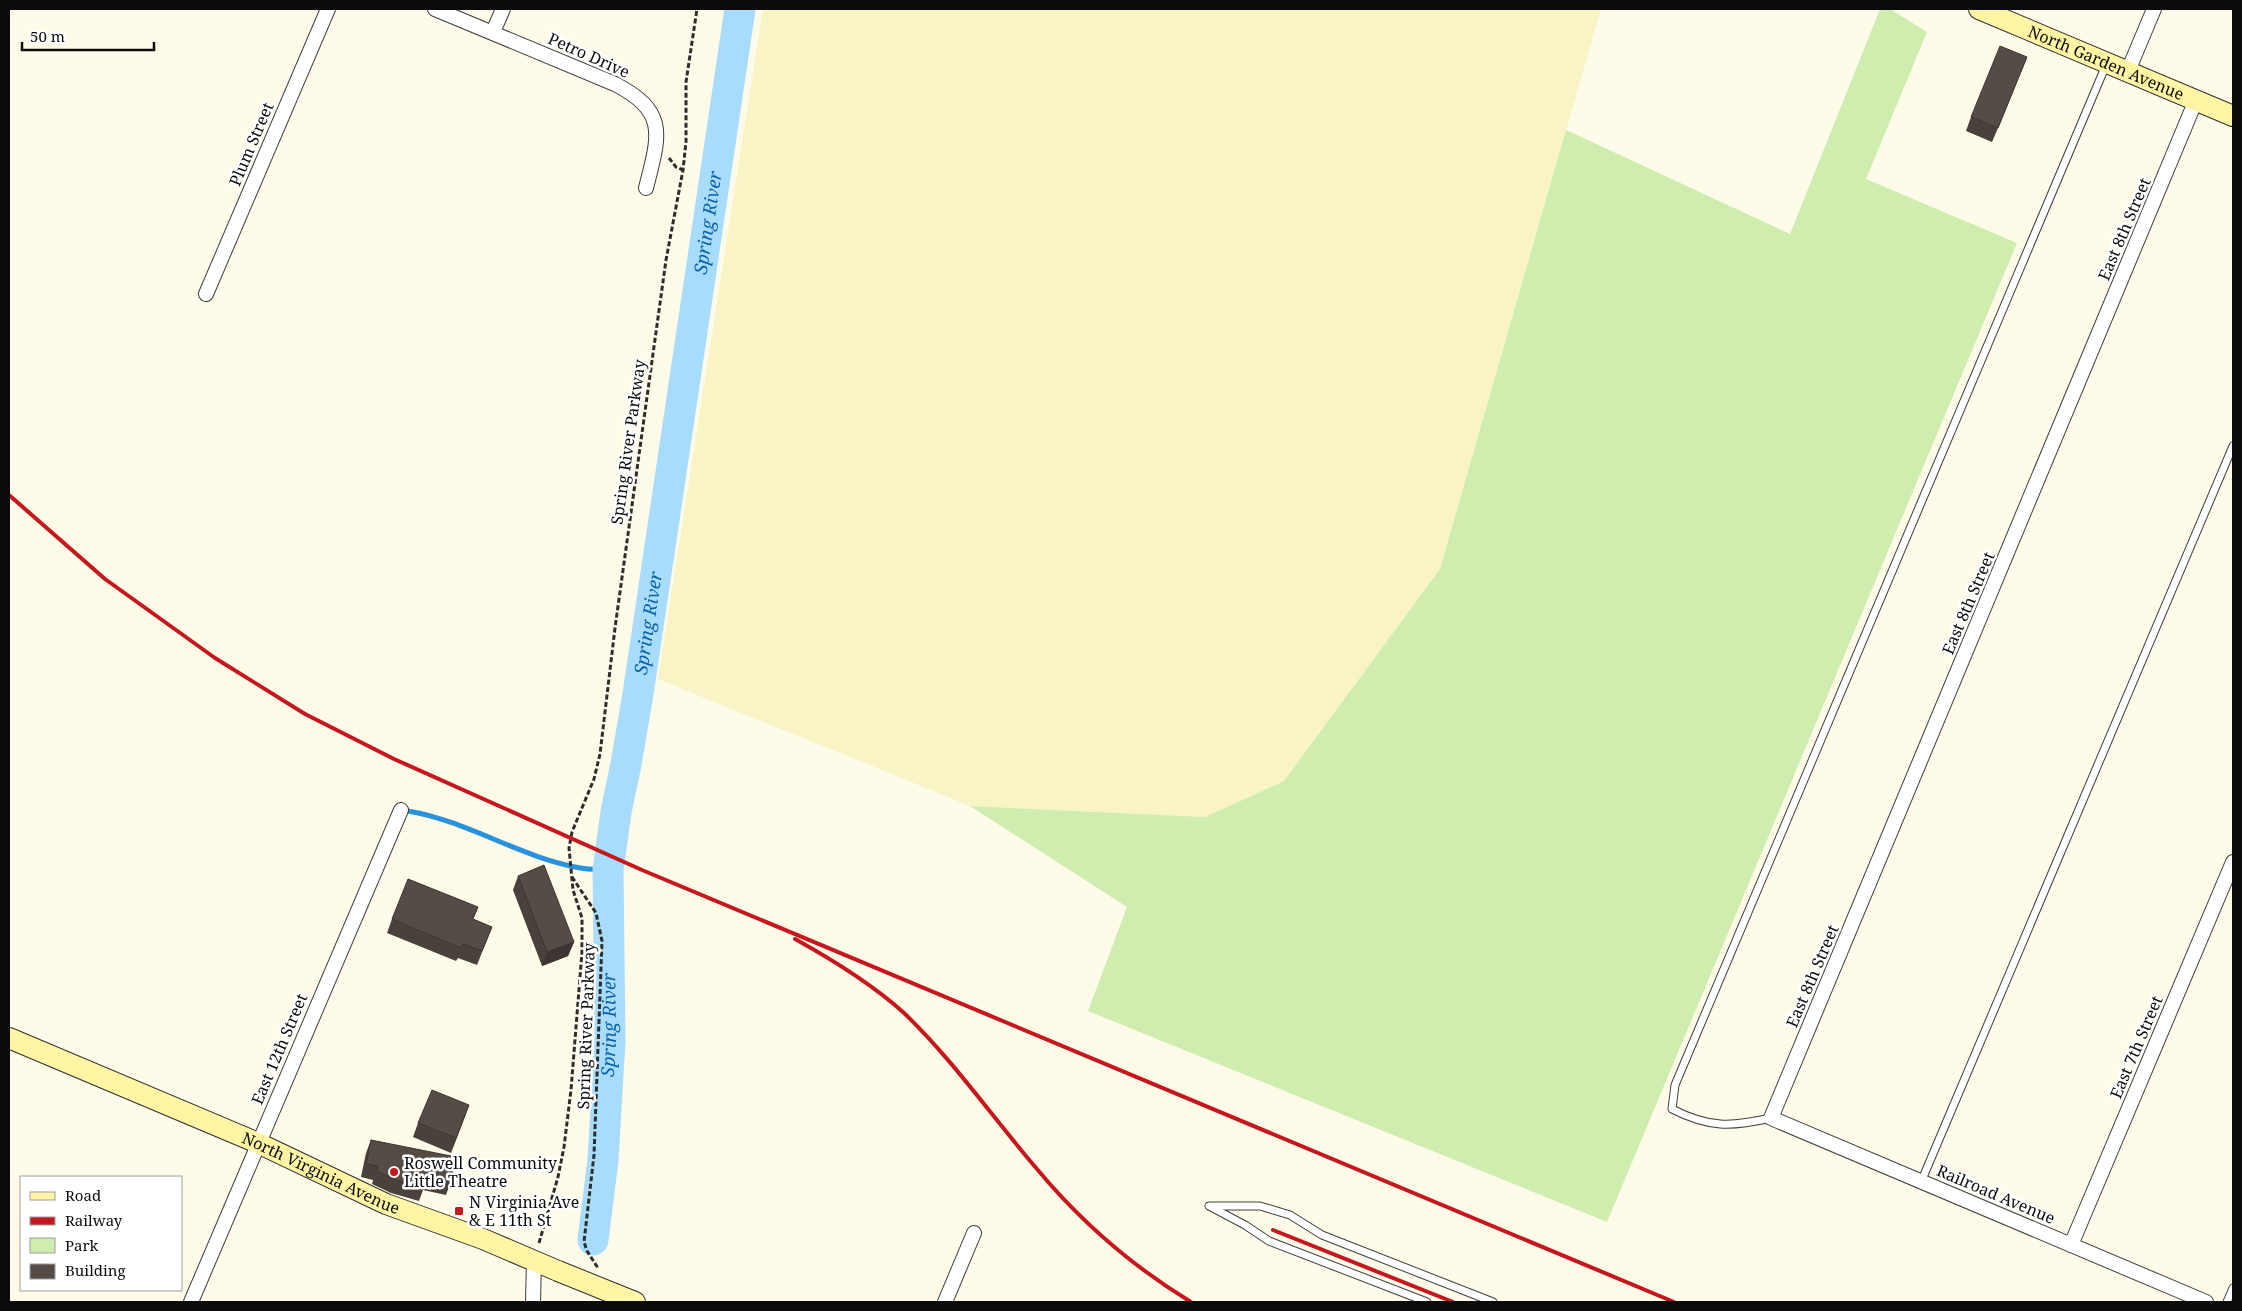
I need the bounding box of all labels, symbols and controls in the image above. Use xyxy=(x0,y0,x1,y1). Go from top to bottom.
scale bar xyxy=(22,20,155,52)
street label: North Garden Avenue xyxy=(2025,20,2187,105)
text: 50 m xyxy=(30,26,65,46)
street label: Petro Drive xyxy=(545,27,633,83)
street label: Plum Street xyxy=(224,99,279,189)
water label: Spring River xyxy=(688,169,727,276)
street label: East 8th Street xyxy=(2092,174,2156,284)
street label: Spring River Parkway xyxy=(606,357,651,526)
street label: East 8th Street xyxy=(1936,548,2000,658)
water label: Spring River xyxy=(628,569,667,676)
street label: East 8th Street xyxy=(1780,921,1844,1031)
street label: Spring River Parkway xyxy=(572,941,600,1110)
water label: Spring River xyxy=(595,972,621,1077)
street label: East 12th Street xyxy=(246,990,312,1108)
street label: East 7th Street xyxy=(2104,992,2168,1102)
street label: North Virginia Avenue xyxy=(239,1127,403,1219)
place label: Roswell Community Little Theatre xyxy=(404,1152,558,1192)
street label: Railroad Avenue xyxy=(1933,1159,2059,1229)
marker: Roswell Community Little Theatre xyxy=(388,1166,400,1178)
legend xyxy=(20,1176,182,1291)
text: Road xyxy=(65,1185,101,1205)
place label: N Virginia Ave & E 11th St xyxy=(469,1191,579,1231)
marker: N Virginia Ave & E 11th St xyxy=(453,1205,465,1217)
text: Railway xyxy=(65,1210,123,1230)
text: Park xyxy=(65,1235,99,1255)
text: Building xyxy=(65,1260,126,1280)

